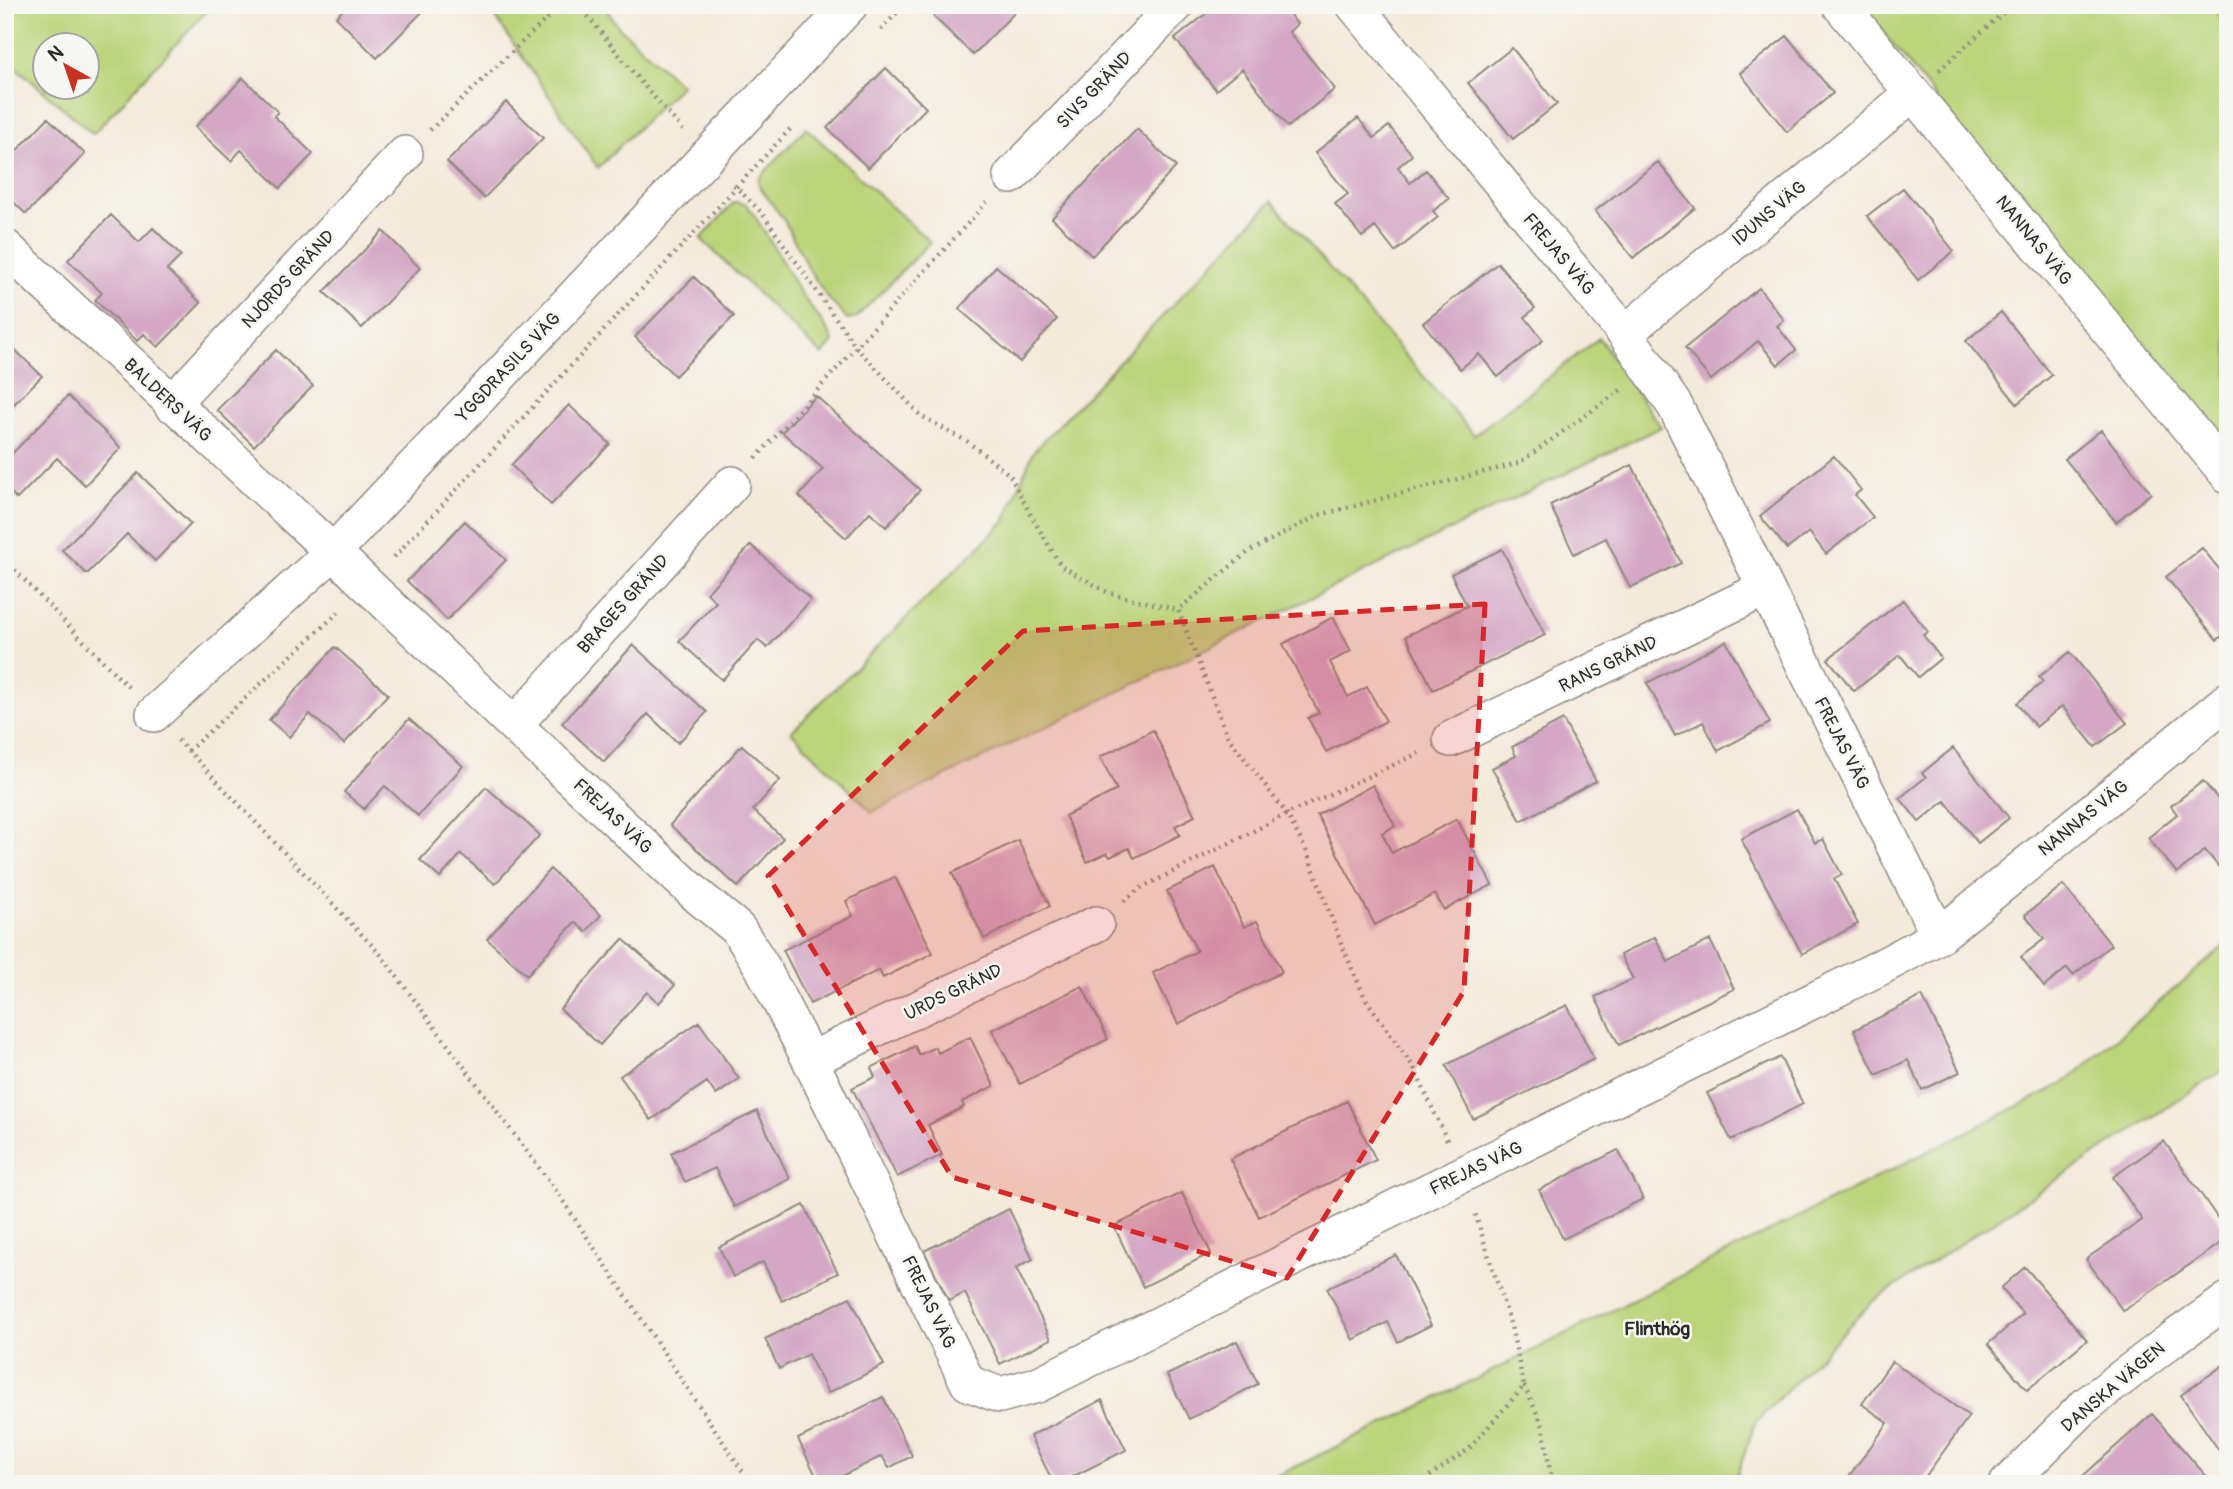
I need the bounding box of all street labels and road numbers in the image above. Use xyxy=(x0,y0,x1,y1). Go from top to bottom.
street label: SIVS GRÄND xyxy=(1052,47,1137,134)
street label: IDUNS VÄG xyxy=(1728,176,1811,251)
street label: NANNAS VÄG xyxy=(1990,191,2077,290)
street label: FREJAS VÄG xyxy=(1518,209,1600,300)
street label: NJORDS GRÄND xyxy=(237,225,340,333)
street label: YGGDRASILS VÄG xyxy=(451,307,565,428)
street label: BALDERS VÄG xyxy=(119,354,217,447)
street label: BRAGES GRÄND xyxy=(573,550,674,659)
street label: RANS GRÄND xyxy=(1555,631,1661,698)
street label: FREJAS VÄG xyxy=(1809,693,1875,793)
street label: FREJAS VÄG xyxy=(568,774,657,859)
street label: NANNAS VÄG xyxy=(2034,775,2133,862)
street label: URDS GRÄND xyxy=(901,959,1006,1026)
street label: FREJAS VÄG xyxy=(1426,1136,1526,1201)
street label: FREJAS VÄG xyxy=(896,1252,961,1352)
street label: DANSKA VÄGEN xyxy=(2057,1337,2170,1438)

